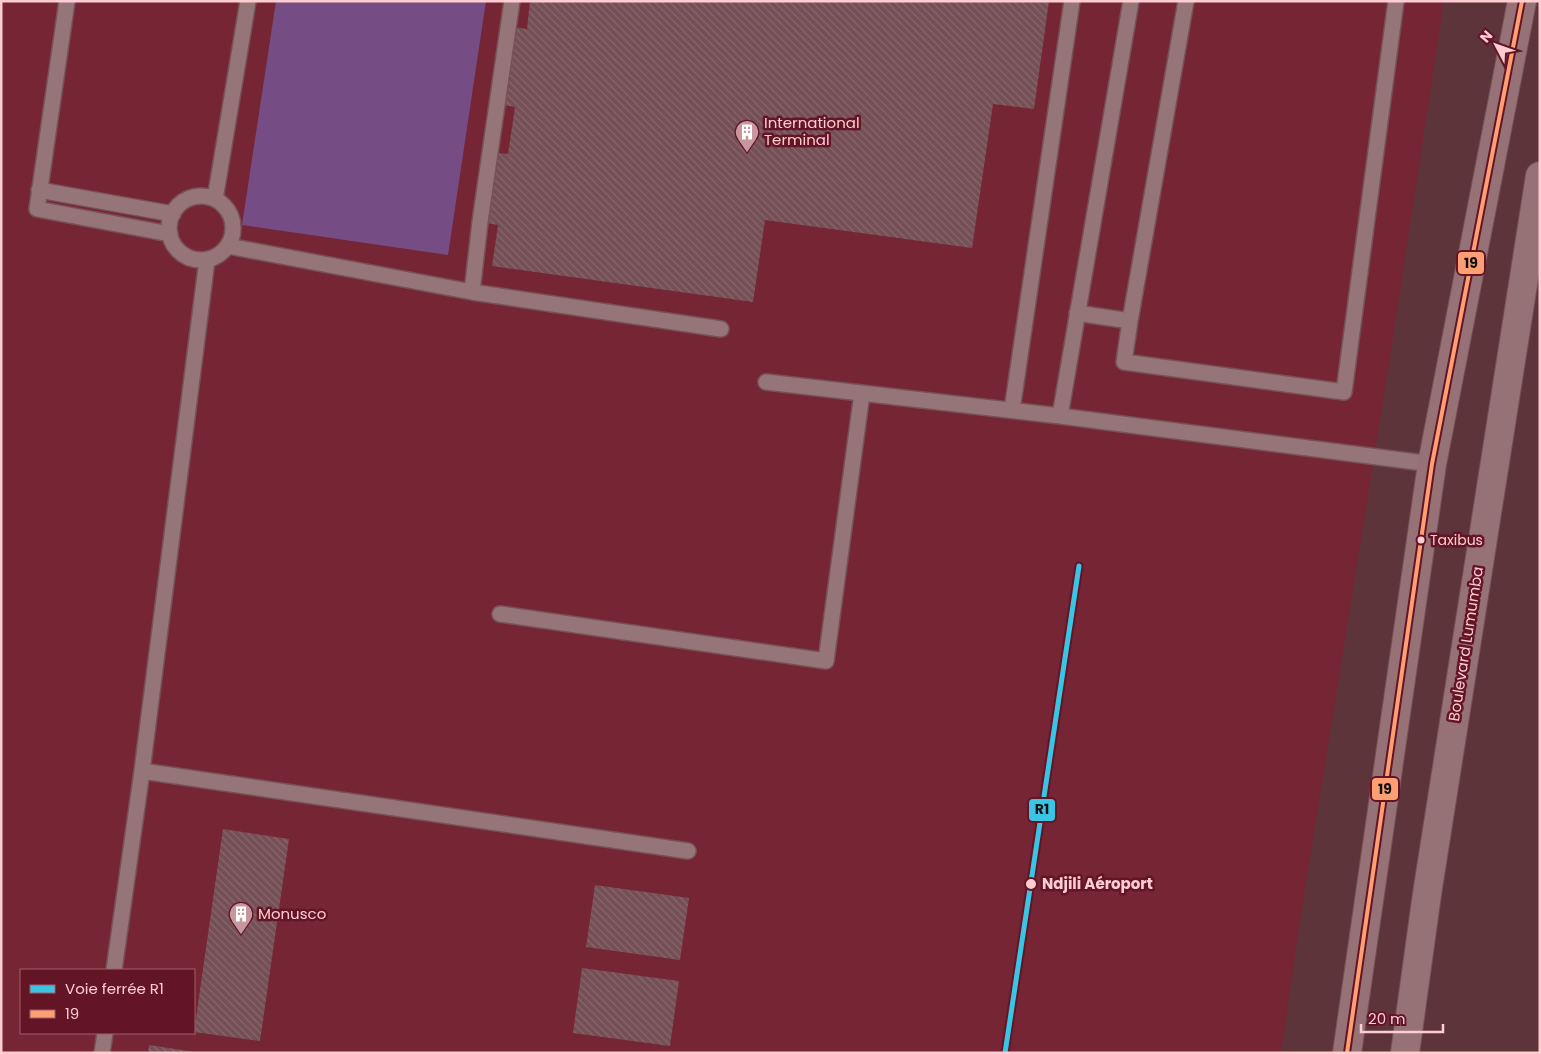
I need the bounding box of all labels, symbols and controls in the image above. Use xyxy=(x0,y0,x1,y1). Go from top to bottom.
north arrow xyxy=(1471,20,1521,70)
text: N xyxy=(1475,26,1497,47)
place label: International Terminal xyxy=(764,112,860,150)
building icon: International Terminal xyxy=(734,119,760,153)
line badge: 19 xyxy=(1457,251,1485,275)
text: 19 xyxy=(1464,253,1478,273)
place label: Taxibus xyxy=(1430,530,1483,550)
marker: Taxibus xyxy=(1416,535,1426,545)
street label: Boulevard Lumumba xyxy=(1443,565,1488,723)
line badge: 19 xyxy=(1371,777,1399,801)
text: 19 xyxy=(1378,779,1392,799)
line badge: R1 xyxy=(1028,798,1056,822)
text: R1 xyxy=(1035,799,1049,819)
place label: Ndjili Aéroport xyxy=(1042,873,1153,894)
marker: Ndjili Aéroport xyxy=(1024,877,1038,891)
building icon: Monusco xyxy=(228,901,254,935)
place label: Monusco xyxy=(258,903,326,924)
legend xyxy=(20,969,195,1034)
text: Voie ferrée R1 xyxy=(65,978,164,999)
scale bar xyxy=(1361,1002,1444,1034)
text: 19 xyxy=(65,1003,79,1024)
text: 20 m xyxy=(1368,1008,1406,1029)

